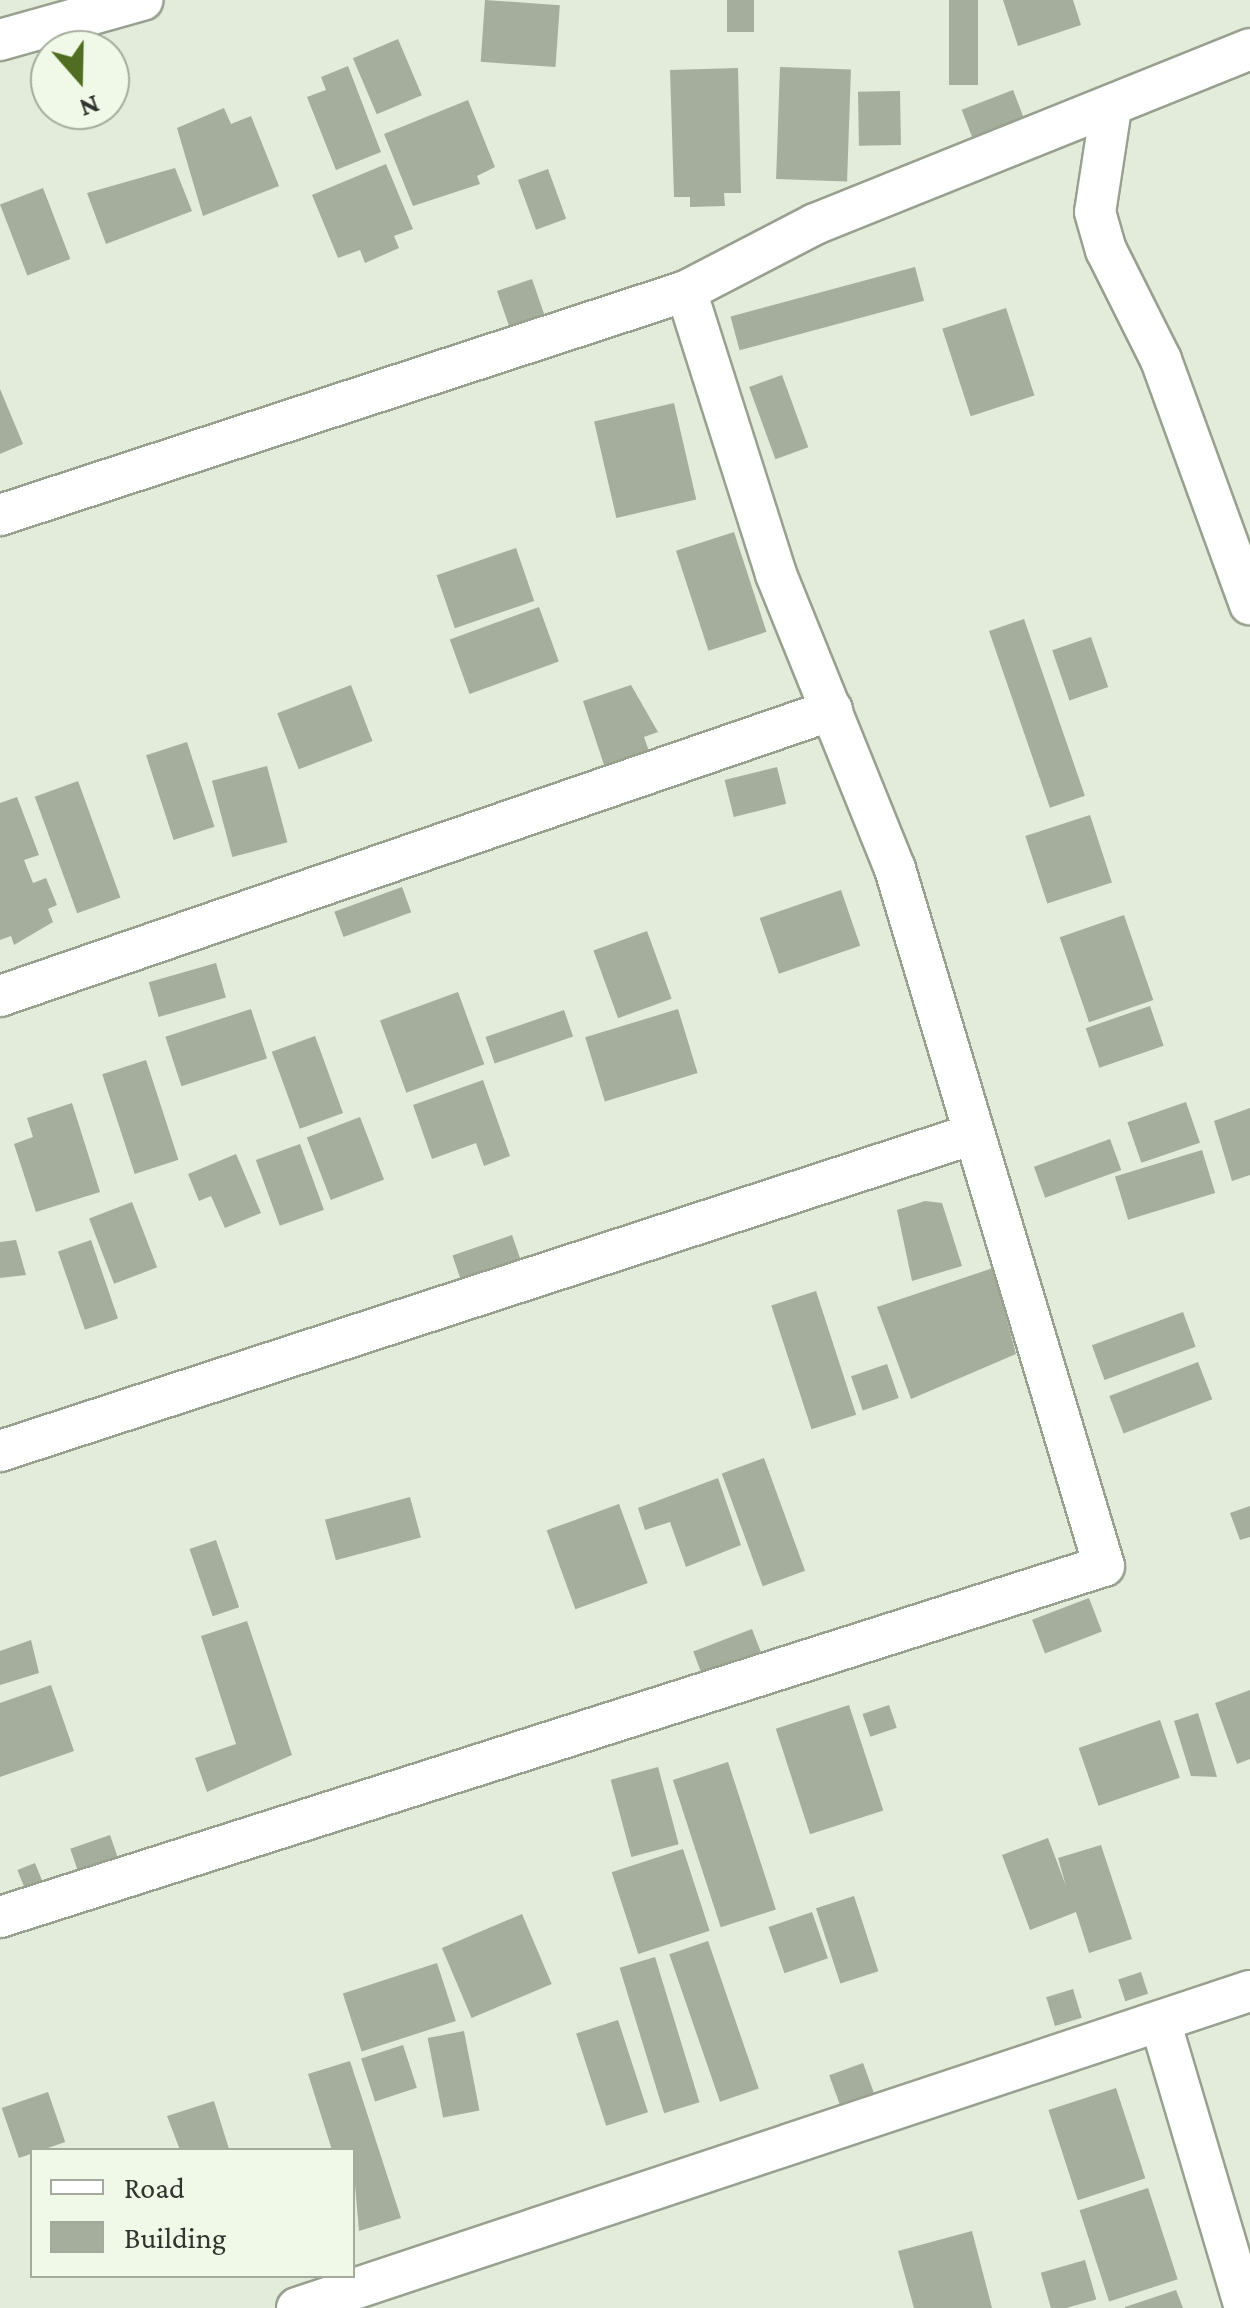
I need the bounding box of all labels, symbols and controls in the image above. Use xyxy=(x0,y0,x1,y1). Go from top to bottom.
north arrow xyxy=(30,30,130,130)
text: N xyxy=(75,89,104,125)
legend xyxy=(30,2148,355,2278)
text: Road xyxy=(124,2171,185,2204)
text: Building xyxy=(124,2221,226,2254)

